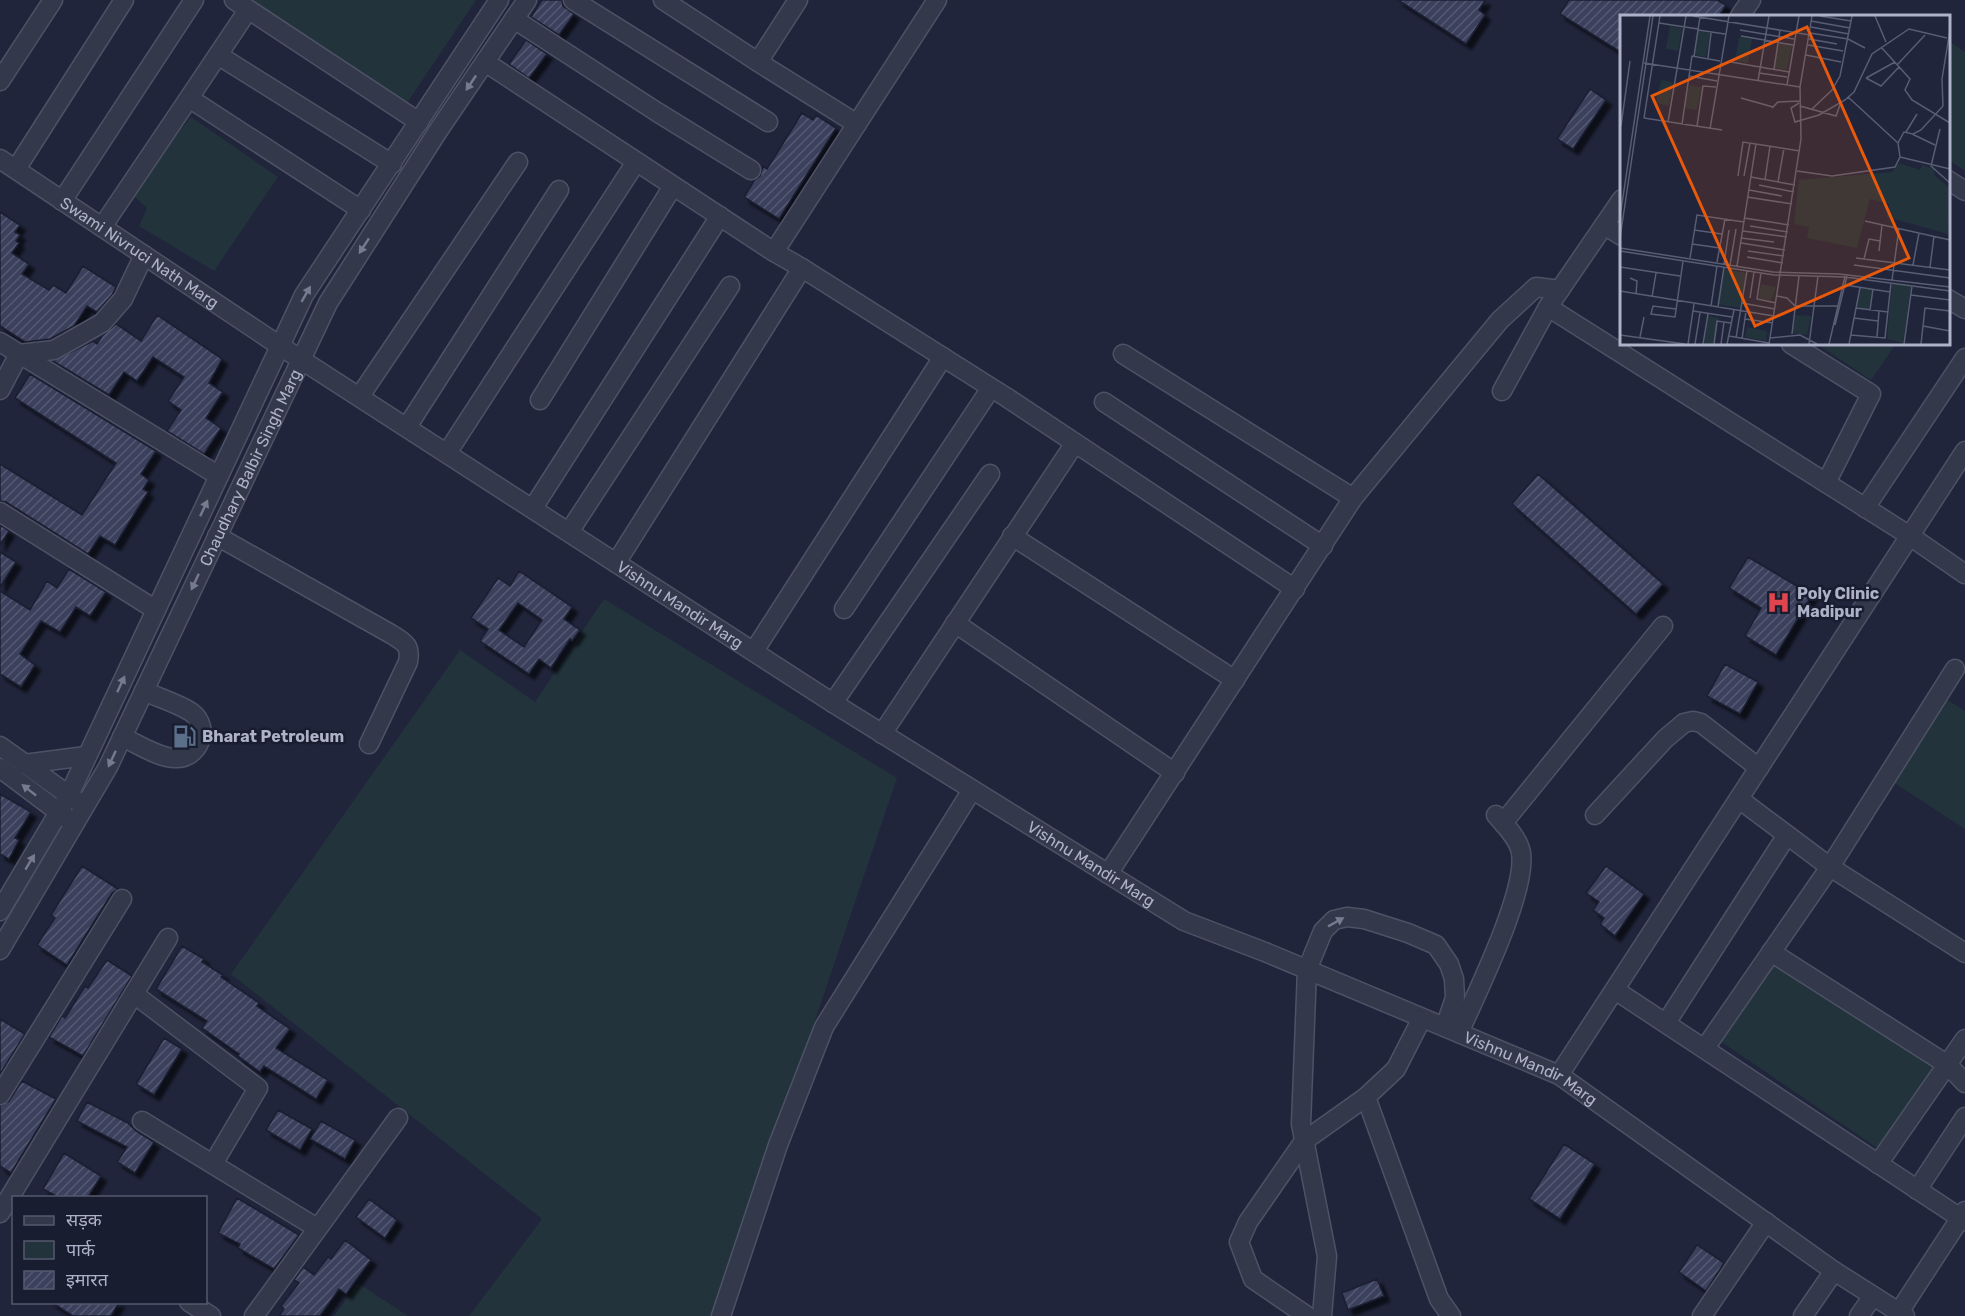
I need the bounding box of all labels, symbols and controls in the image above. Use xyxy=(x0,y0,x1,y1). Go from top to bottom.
inset map xyxy=(1620,15,1950,345)
one-way arrow xyxy=(466,75,477,91)
street label: Swami Nivruci Nath Marg xyxy=(57,193,223,312)
one-way arrow xyxy=(358,238,370,254)
one-way arrow xyxy=(301,285,311,302)
street label: Chaudhary Balbir Singh Marg xyxy=(195,366,305,569)
one-way arrow xyxy=(200,499,209,516)
street label: Vishnu Mandir Marg xyxy=(613,557,747,652)
one-way arrow xyxy=(191,574,200,591)
place label: Poly Clinic Madipur xyxy=(1797,584,1879,621)
hospital icon: Poly Clinic Madipur xyxy=(1766,589,1792,615)
one-way arrow xyxy=(117,676,126,693)
fuel station icon: Bharat Petroleum xyxy=(171,723,197,749)
place label: Bharat Petroleum xyxy=(202,727,344,746)
one-way arrow xyxy=(108,750,117,767)
one-way arrow xyxy=(22,784,37,796)
street label: Vishnu Mandir Marg xyxy=(1024,817,1159,910)
one-way arrow xyxy=(24,854,35,870)
one-way arrow xyxy=(1328,917,1345,928)
street label: Vishnu Mandir Marg xyxy=(1461,1027,1601,1109)
legend xyxy=(12,1196,207,1304)
text: सड़क xyxy=(66,1209,103,1231)
text: पार्क xyxy=(66,1239,96,1261)
text: इमारत xyxy=(66,1269,109,1291)

